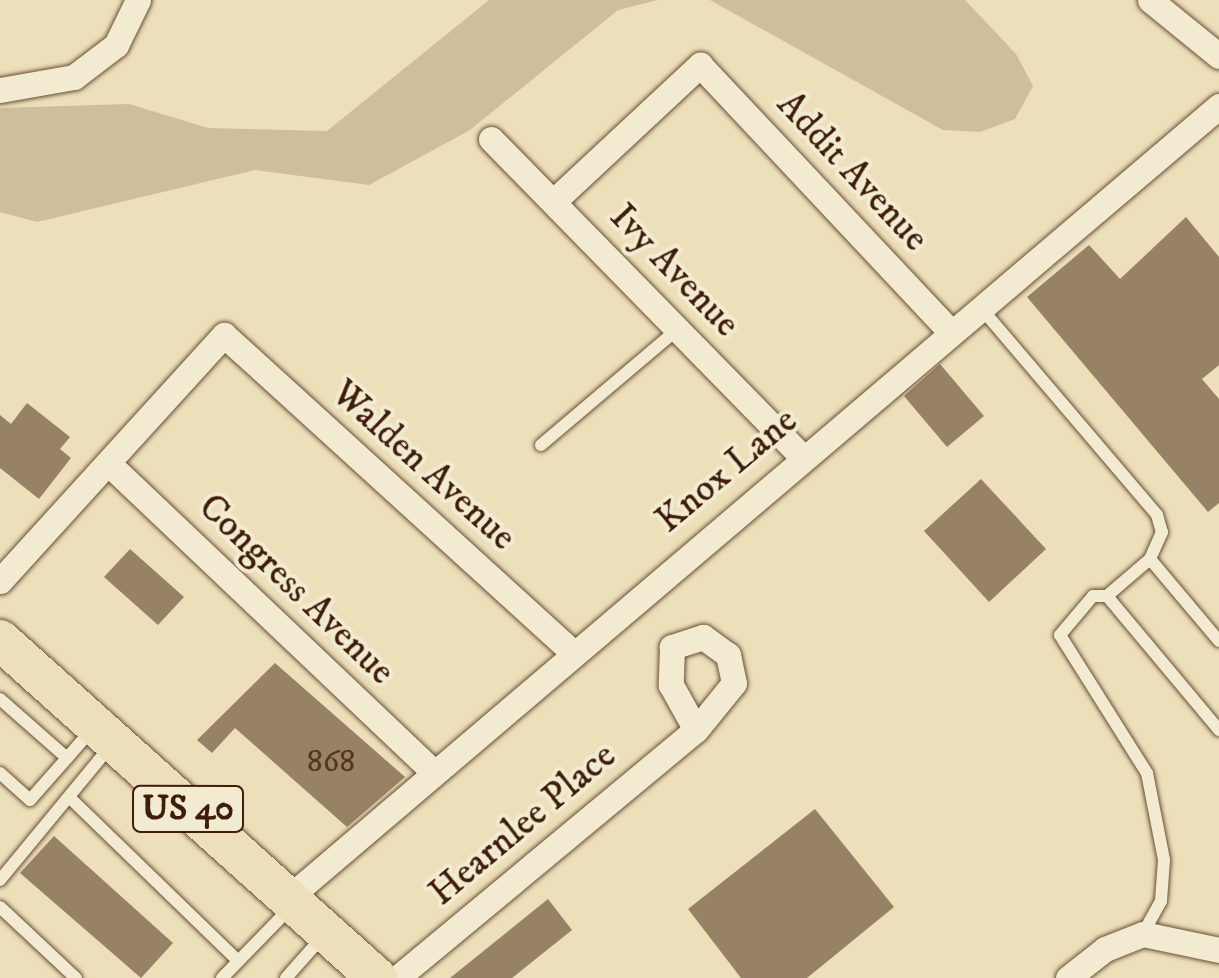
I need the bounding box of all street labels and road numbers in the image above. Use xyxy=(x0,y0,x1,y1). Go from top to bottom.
street label: Addit Avenue xyxy=(767,83,937,261)
street label: Ivy Avenue xyxy=(599,195,749,347)
street label: Walden Avenue xyxy=(321,371,525,561)
street label: Knox Lane xyxy=(647,399,807,543)
street label: Congress Avenue xyxy=(188,485,404,695)
street label: Hearnlee Place xyxy=(420,734,626,916)
road number: US 40 xyxy=(130,779,246,839)

